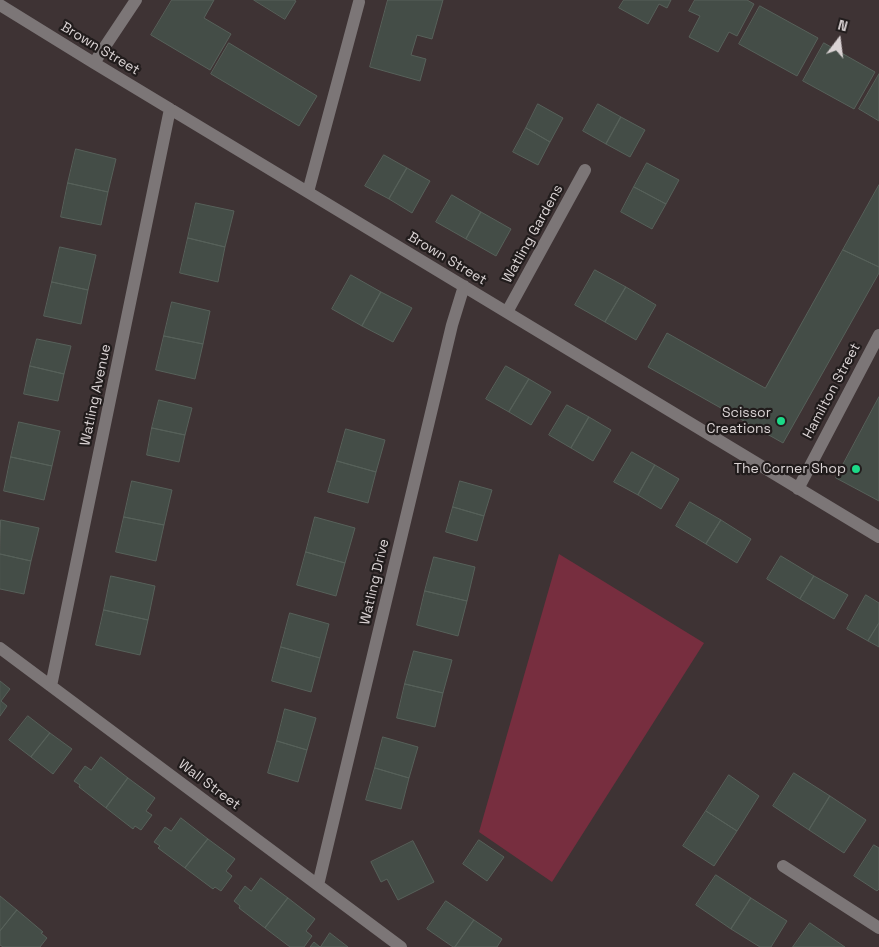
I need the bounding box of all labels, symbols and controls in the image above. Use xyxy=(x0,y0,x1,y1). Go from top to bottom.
north arrow xyxy=(814,15,864,65)
text: N xyxy=(836,16,850,35)
street label: Brown Street xyxy=(58,19,142,79)
street label: Watling Gardens xyxy=(499,182,567,286)
street label: Brown Street xyxy=(405,229,489,289)
street label: Hamilton Street xyxy=(800,340,864,442)
street label: Watling Avenue xyxy=(77,343,115,447)
place label: Scissor Creations xyxy=(707,405,771,438)
marker: Scissor Creations xyxy=(775,415,787,427)
place label: The Corner Shop xyxy=(734,461,846,477)
marker: The Corner Shop xyxy=(850,463,862,475)
street label: Watling Drive xyxy=(357,537,393,627)
street label: Wall Street xyxy=(175,756,243,814)

